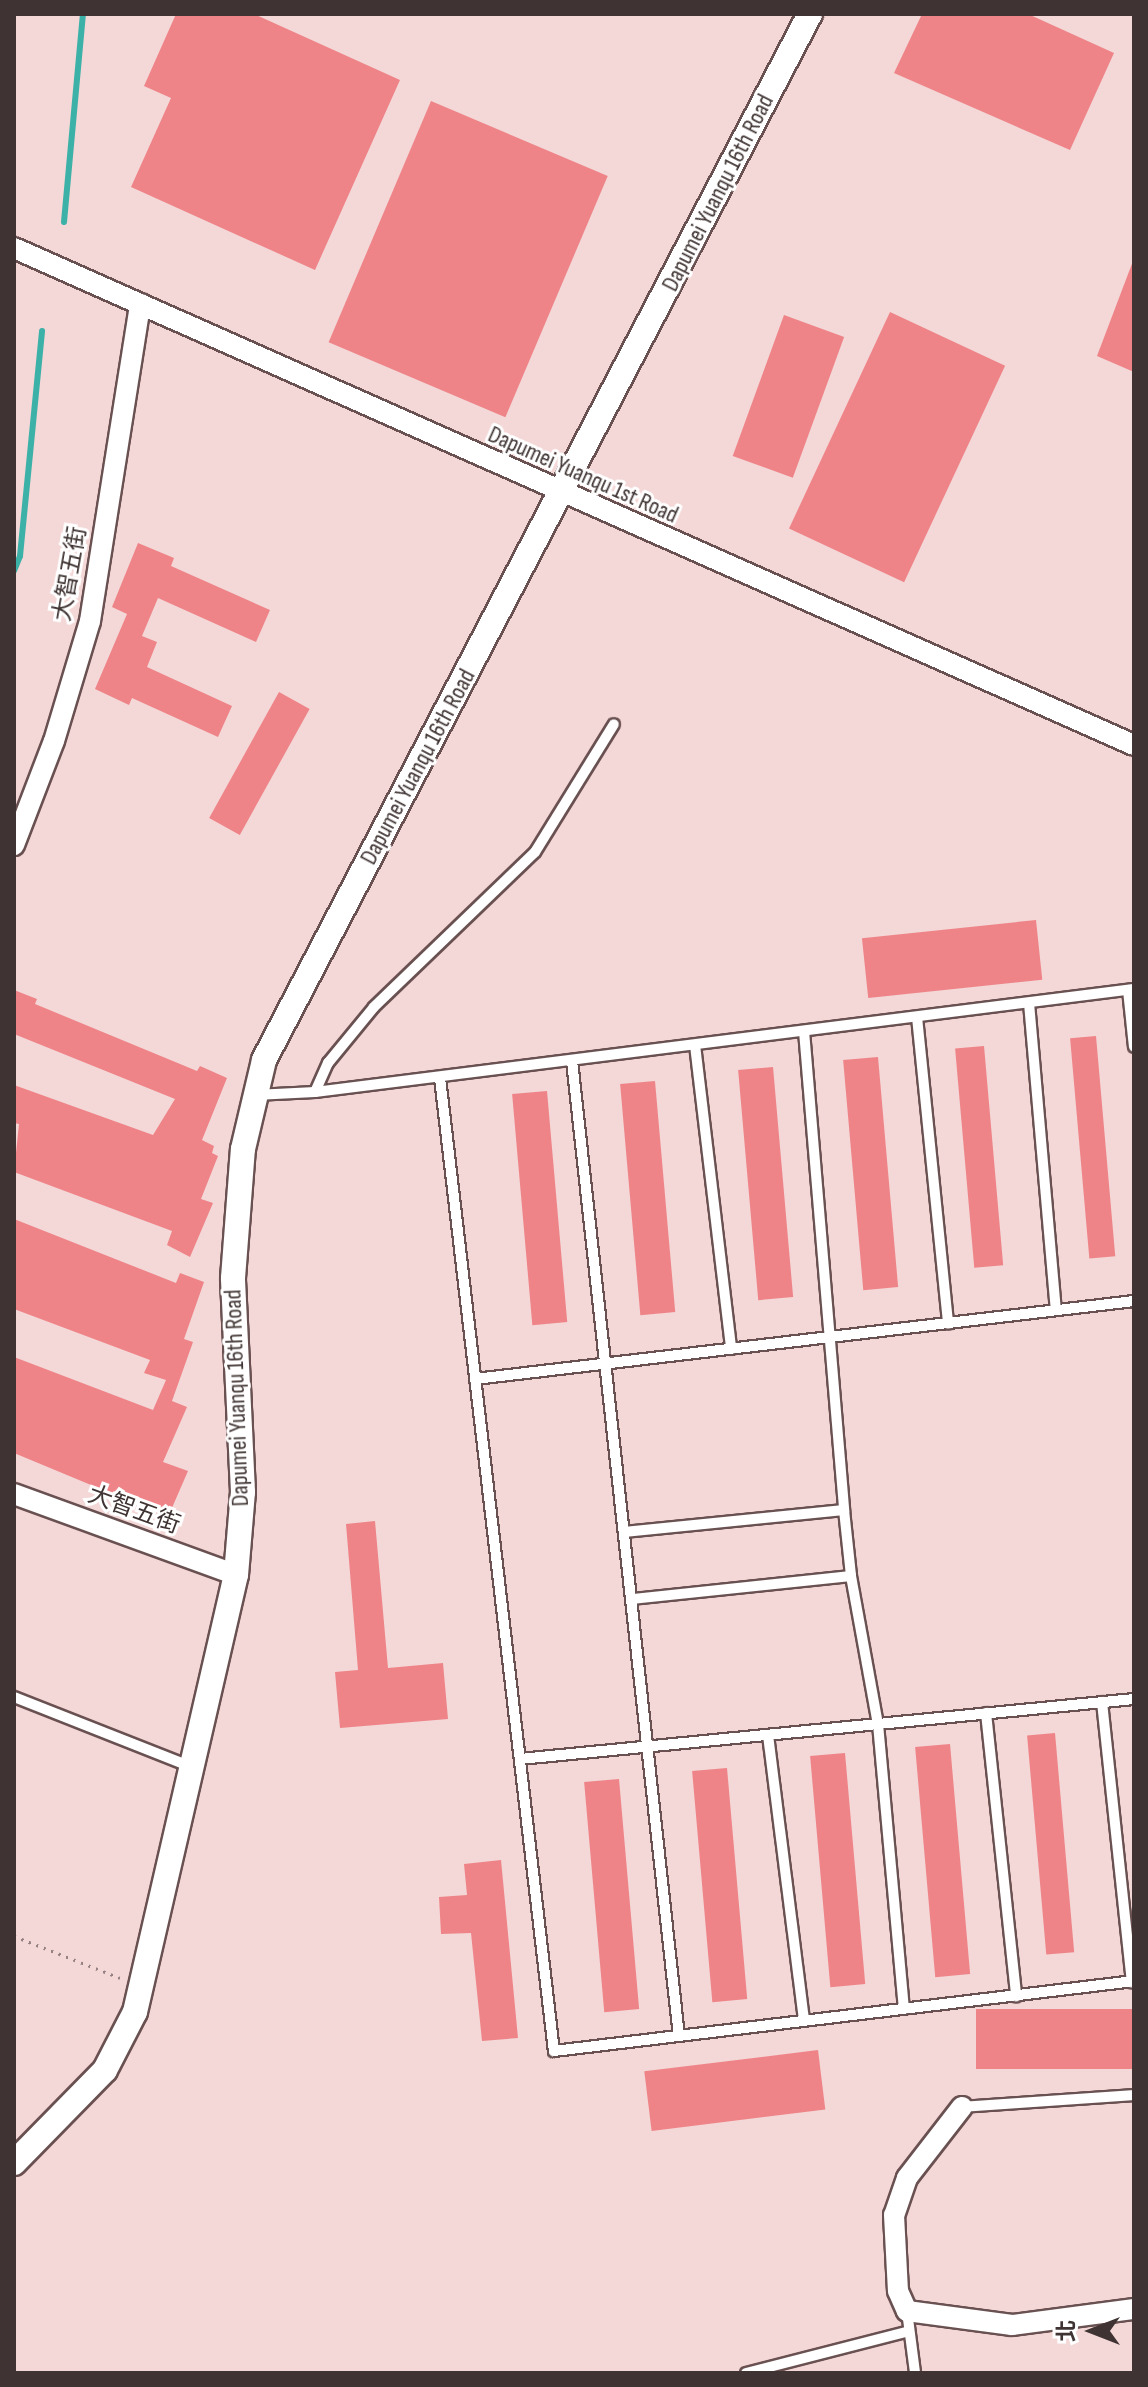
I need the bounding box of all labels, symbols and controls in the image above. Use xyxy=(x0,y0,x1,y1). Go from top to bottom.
street label: Dapumei Yuanqu 16th Road xyxy=(656,90,780,296)
street label: Dapumei Yuanqu 1st Road xyxy=(484,420,682,530)
street label: 大智五街 xyxy=(47,524,93,624)
street label: Dapumei Yuanqu 16th Road xyxy=(354,664,482,870)
street label: Dapumei Yuanqu 16th Road xyxy=(219,1289,255,1507)
street label: 大智五街 xyxy=(84,1480,184,1540)
north arrow xyxy=(1052,2291,1132,2371)
text: 北 xyxy=(1054,2320,1081,2342)

